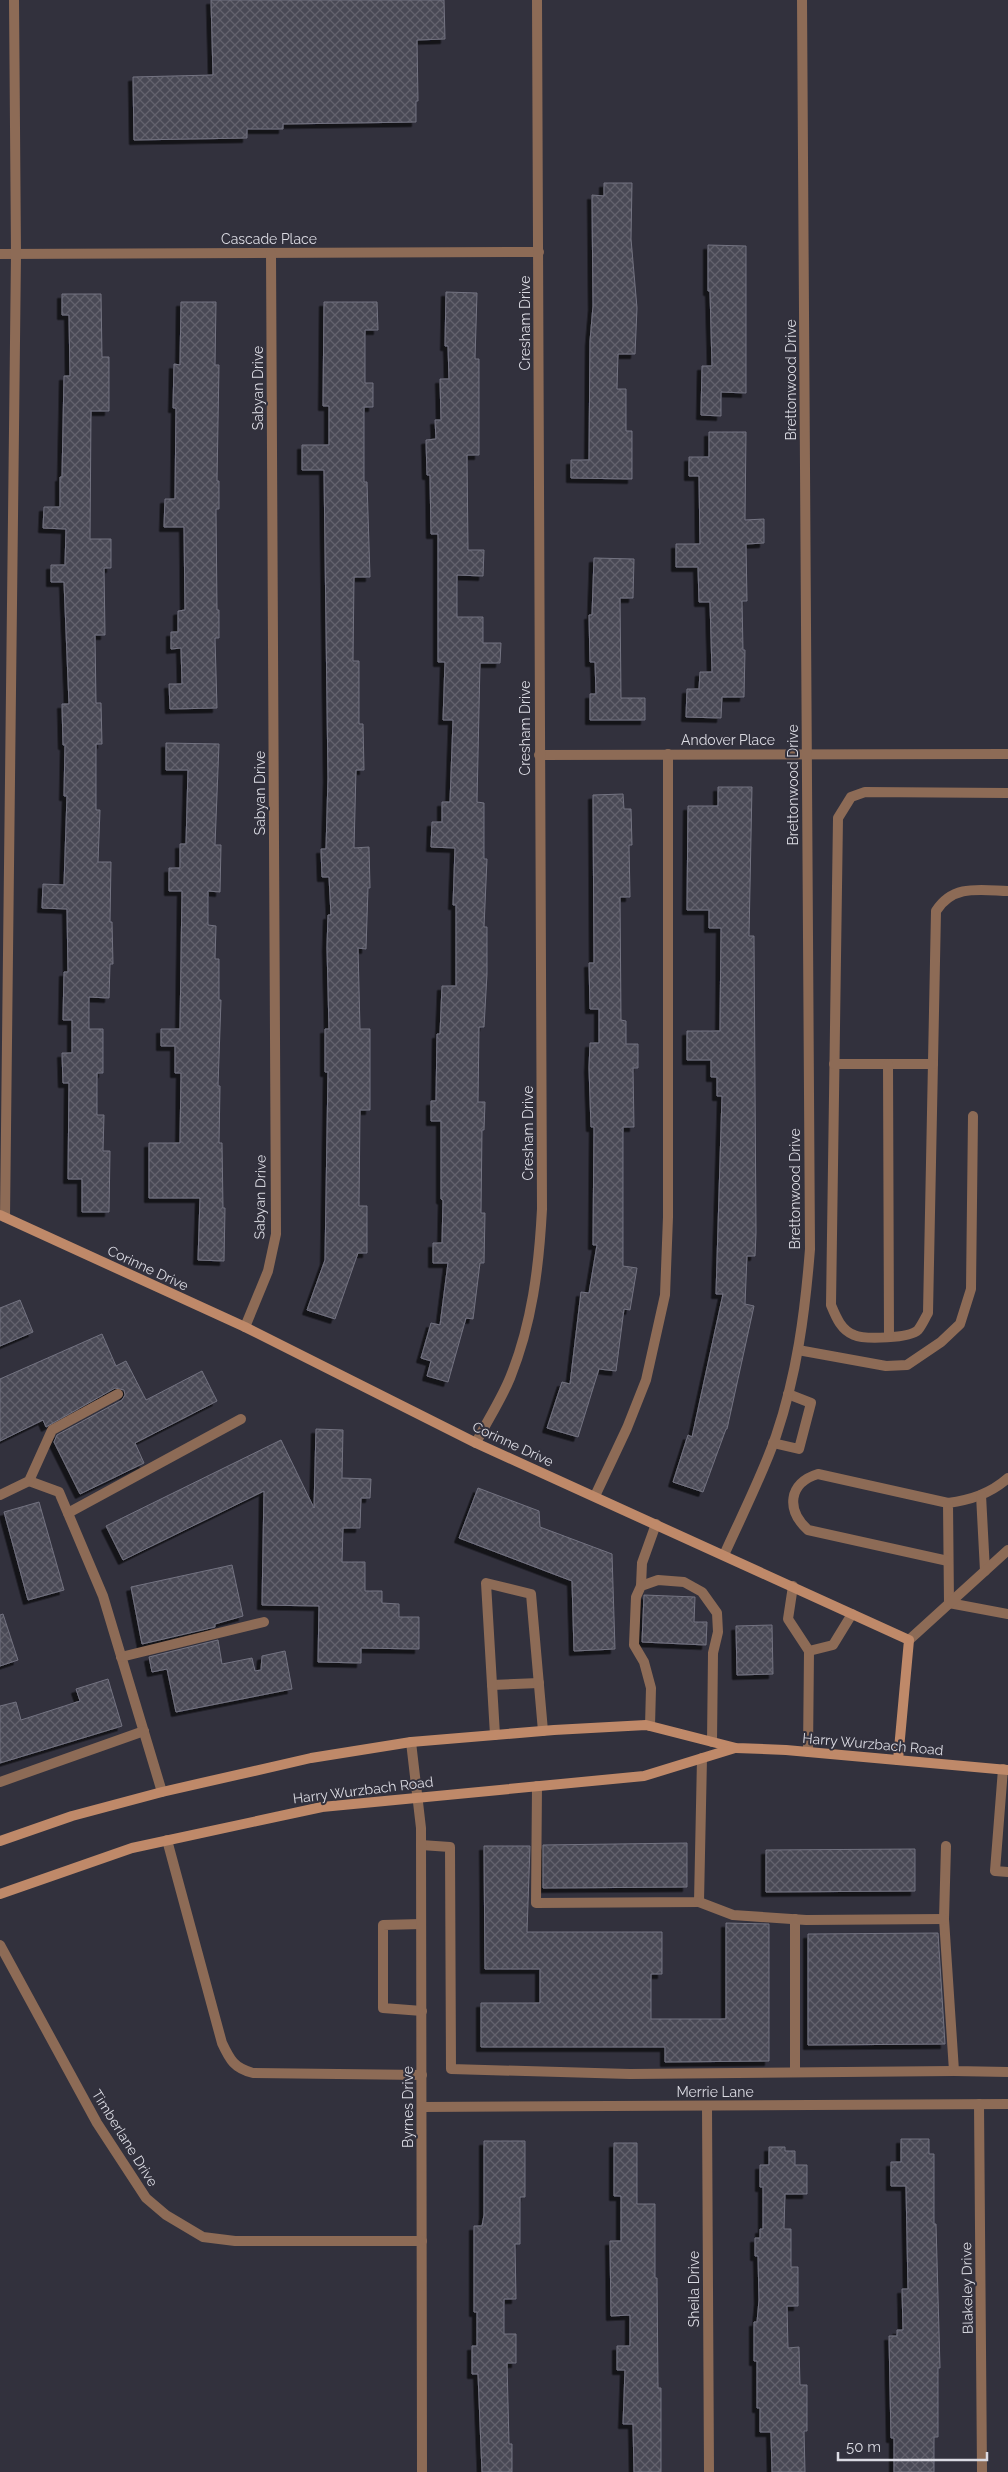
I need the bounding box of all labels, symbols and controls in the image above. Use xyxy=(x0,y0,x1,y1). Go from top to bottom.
street label: Cascade Place xyxy=(221,231,317,247)
street label: Cresham Drive xyxy=(517,276,533,370)
street label: Brettonwood Drive xyxy=(783,319,799,441)
street label: Sabyan Drive xyxy=(250,346,266,430)
street label: Cresham Drive xyxy=(517,681,533,775)
street label: Brettonwood Drive xyxy=(785,724,801,846)
street label: Andover Place xyxy=(681,732,775,748)
street label: Sabyan Drive xyxy=(252,751,268,835)
street label: Cresham Drive xyxy=(520,1086,536,1180)
street label: Brettonwood Drive xyxy=(787,1128,803,1250)
street label: Sabyan Drive xyxy=(251,1155,269,1239)
street label: Corinne Drive xyxy=(105,1242,191,1294)
street label: Corinne Drive xyxy=(470,1418,556,1470)
street label: Harry Wurzbach Road xyxy=(802,1730,944,1758)
street label: Harry Wurzbach Road xyxy=(292,1773,434,1807)
street label: Byrnes Drive xyxy=(400,2066,416,2148)
street label: Merrie Lane xyxy=(676,2084,754,2100)
street label: Timberlane Drive xyxy=(89,2087,161,2189)
street label: Blakeley Drive xyxy=(958,2242,976,2334)
street label: Sheila Drive xyxy=(686,2251,702,2327)
scale bar xyxy=(838,2430,987,2462)
text: 50 m xyxy=(846,2438,881,2456)

